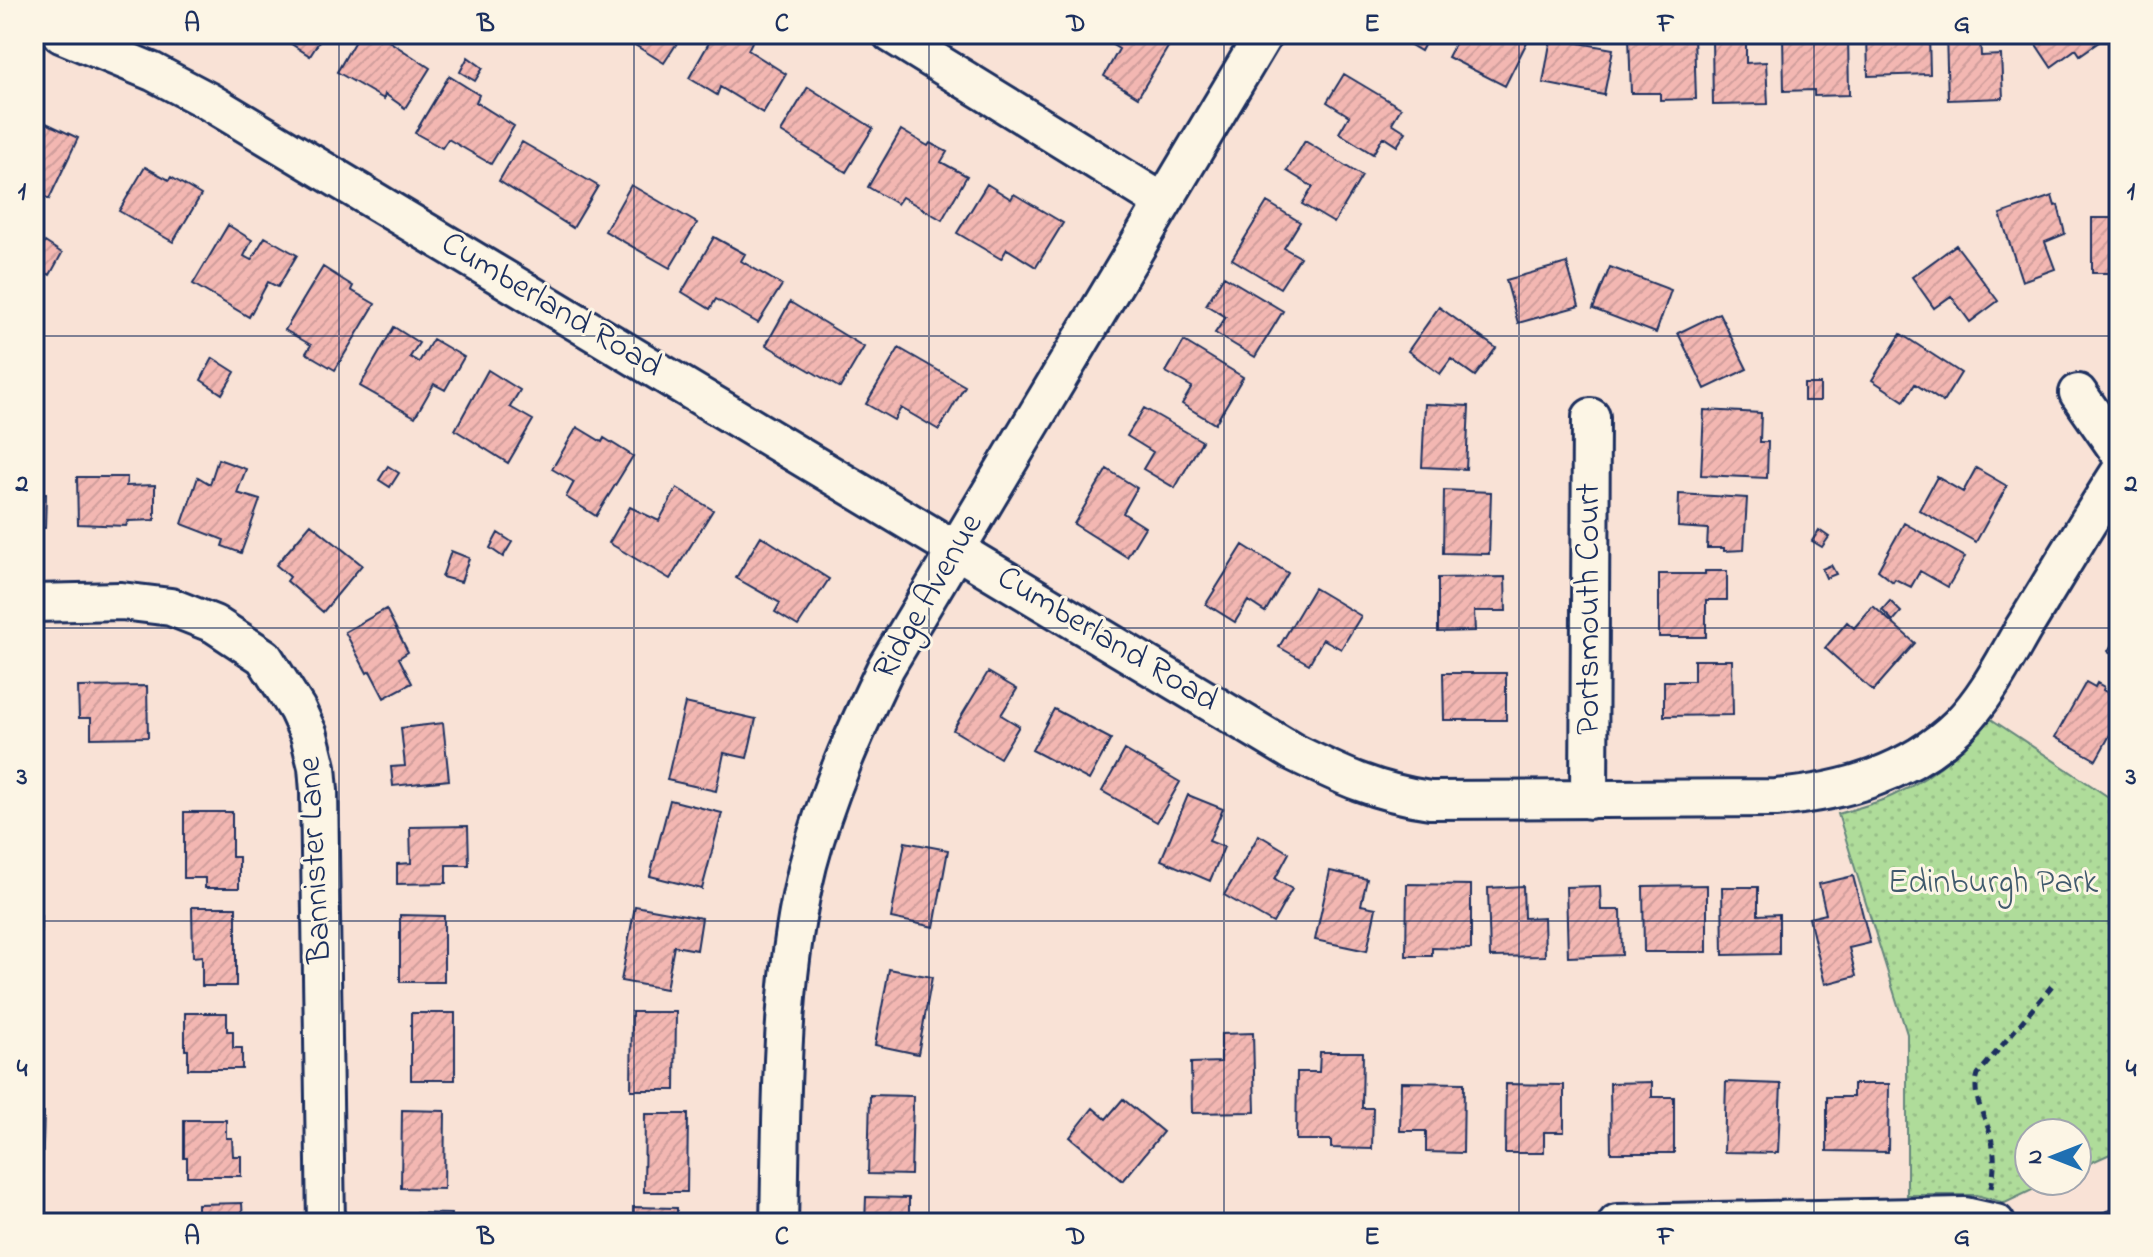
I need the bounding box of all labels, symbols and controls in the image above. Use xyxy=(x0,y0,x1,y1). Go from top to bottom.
text: A xyxy=(184,6,200,44)
text: B xyxy=(476,6,495,44)
text: C xyxy=(775,6,789,44)
text: D xyxy=(1065,6,1086,44)
text: E xyxy=(1364,6,1380,44)
text: F xyxy=(1656,6,1675,44)
text: G xyxy=(1954,6,1970,44)
text: 1 xyxy=(18,174,27,212)
text: 1 xyxy=(2127,174,2136,212)
street label: Cumberland Road xyxy=(431,220,671,392)
text: 2 xyxy=(15,466,29,504)
text: 2 xyxy=(2124,466,2138,504)
street label: Portsmouth Court xyxy=(1565,483,1615,735)
street label: Ridge Avenue xyxy=(861,504,997,689)
street label: Cumberland Road xyxy=(987,554,1227,726)
street label: Bannister Lane xyxy=(286,755,346,966)
text: 3 xyxy=(16,759,28,797)
text: 3 xyxy=(2125,759,2137,797)
park label: Edinburgh Park xyxy=(1888,859,2098,909)
text: 4 xyxy=(17,1051,28,1089)
text: 4 xyxy=(2126,1051,2137,1089)
north arrow xyxy=(2013,1117,2093,1197)
text: N xyxy=(2020,1150,2052,1164)
text: A xyxy=(184,1219,200,1257)
text: B xyxy=(476,1219,495,1257)
text: C xyxy=(775,1219,789,1257)
text: D xyxy=(1065,1219,1086,1257)
text: E xyxy=(1364,1219,1380,1257)
text: F xyxy=(1656,1219,1675,1257)
text: G xyxy=(1954,1219,1970,1257)

